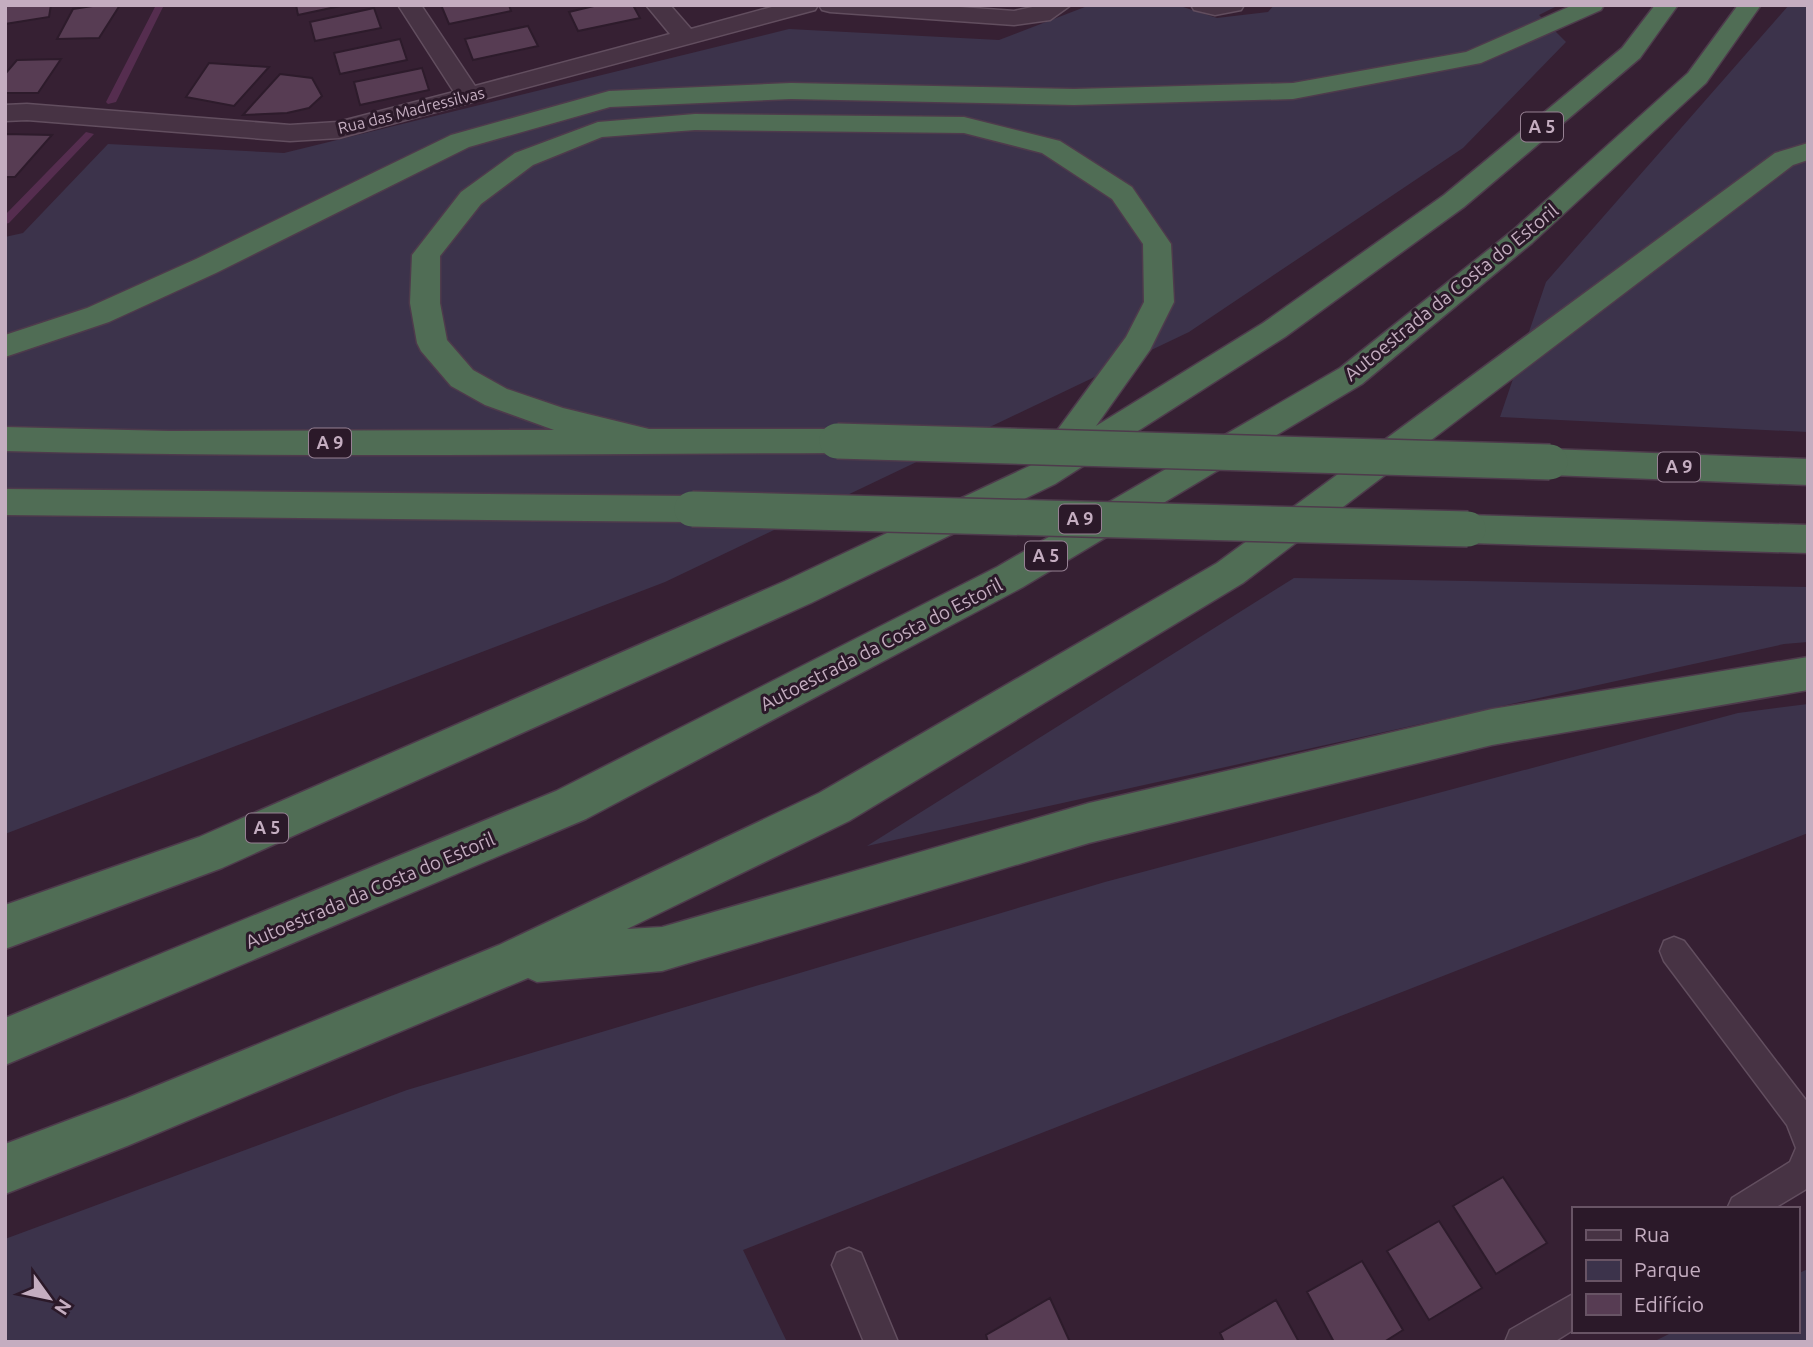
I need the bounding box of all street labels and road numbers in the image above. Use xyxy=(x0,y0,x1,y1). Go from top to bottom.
street label: Rua das Madressilvas xyxy=(336,83,486,137)
road number: A 5 xyxy=(1521,112,1563,142)
street label: Autoestrada da Costa do Estoril xyxy=(1340,199,1562,385)
road number: A 9 xyxy=(309,428,351,458)
road number: A 9 xyxy=(1658,452,1700,481)
road number: A 9 xyxy=(1059,504,1101,534)
road number: A 5 xyxy=(1025,542,1067,570)
street label: Autoestrada da Costa do Estoril xyxy=(756,573,1006,715)
road number: A 5 xyxy=(246,814,288,842)
street label: Autoestrada da Costa do Estoril xyxy=(242,827,498,953)

